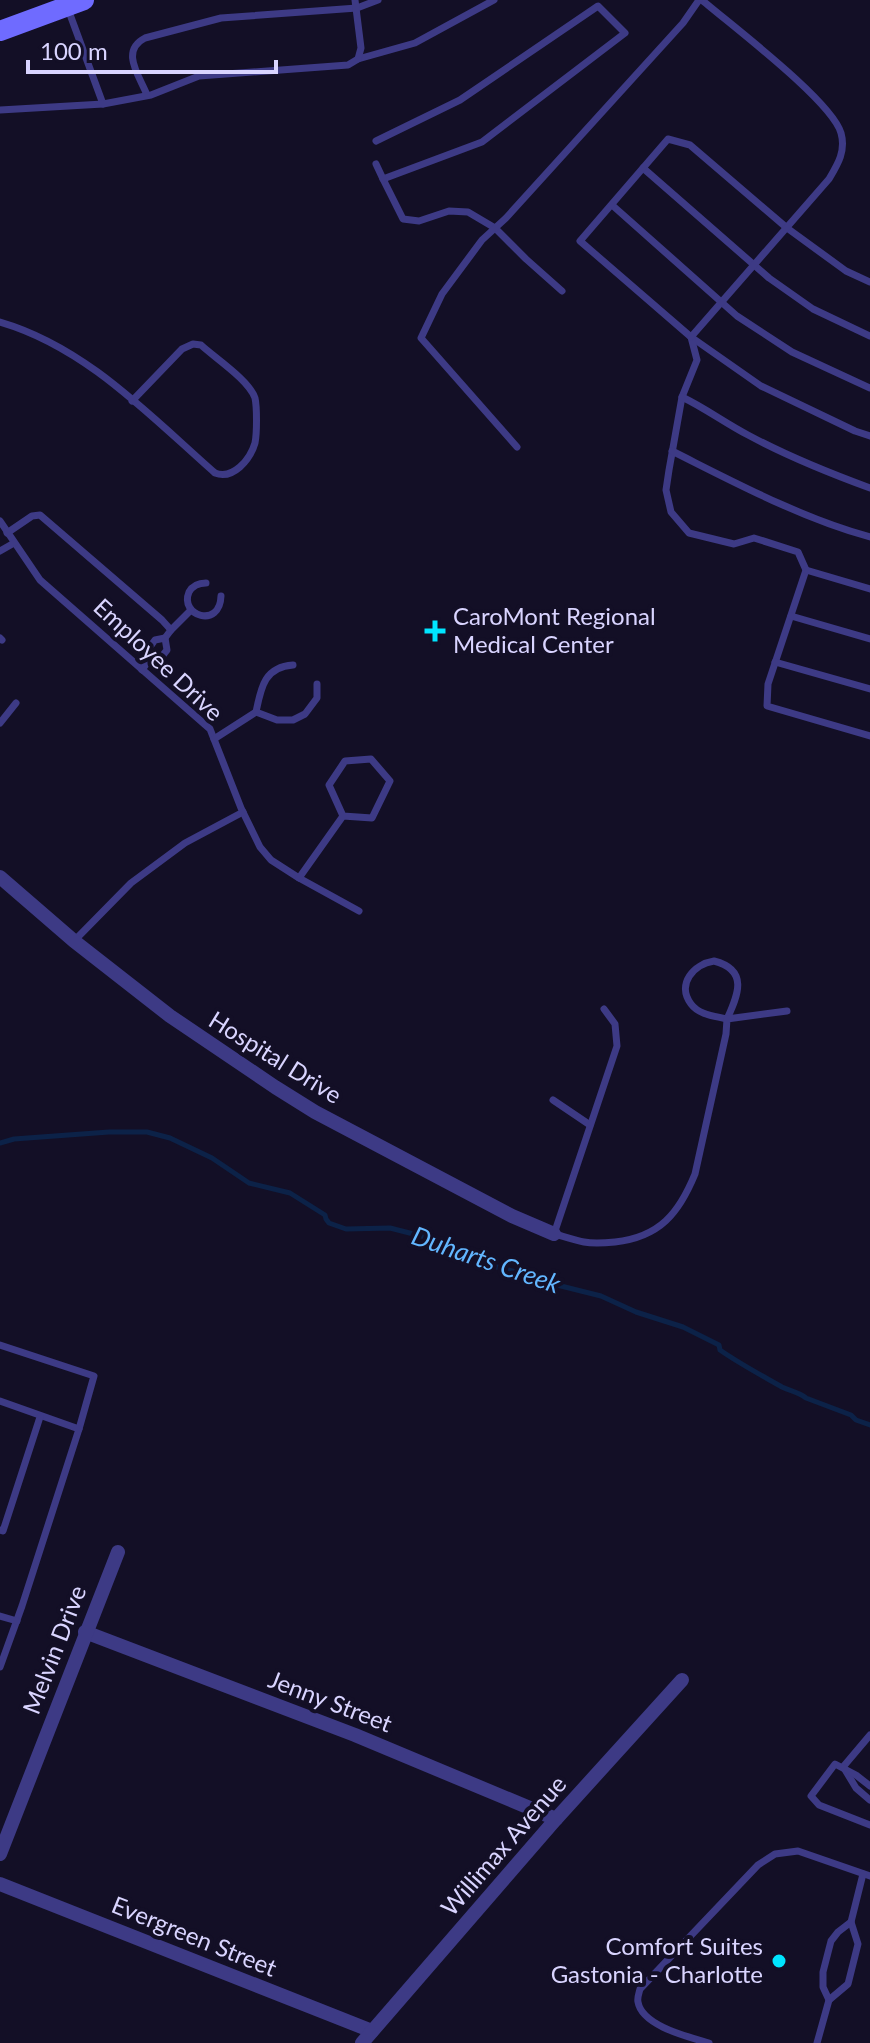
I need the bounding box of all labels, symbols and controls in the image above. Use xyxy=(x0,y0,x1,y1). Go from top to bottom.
scale bar xyxy=(28,24,276,74)
text: 100 m xyxy=(40,36,108,65)
street label: Employee Drive xyxy=(88,592,230,726)
place label: CaroMont Regional Medical Center xyxy=(453,601,656,658)
marker: CaroMont Regional Medical Center xyxy=(424,620,446,642)
street label: Hospital Drive xyxy=(204,1004,347,1109)
water label: Duharts Creek xyxy=(408,1219,566,1300)
street label: Melvin Drive xyxy=(16,1581,91,1718)
street label: Jenny Street xyxy=(265,1664,397,1738)
street label: Willimax Avenue xyxy=(434,1769,572,1921)
street label: Evergreen Street xyxy=(108,1889,282,1982)
place label: Comfort Suites Gastonia - Charlotte xyxy=(551,1931,763,1988)
marker: Comfort Suites Gastonia - Charlotte xyxy=(770,1952,788,1970)

